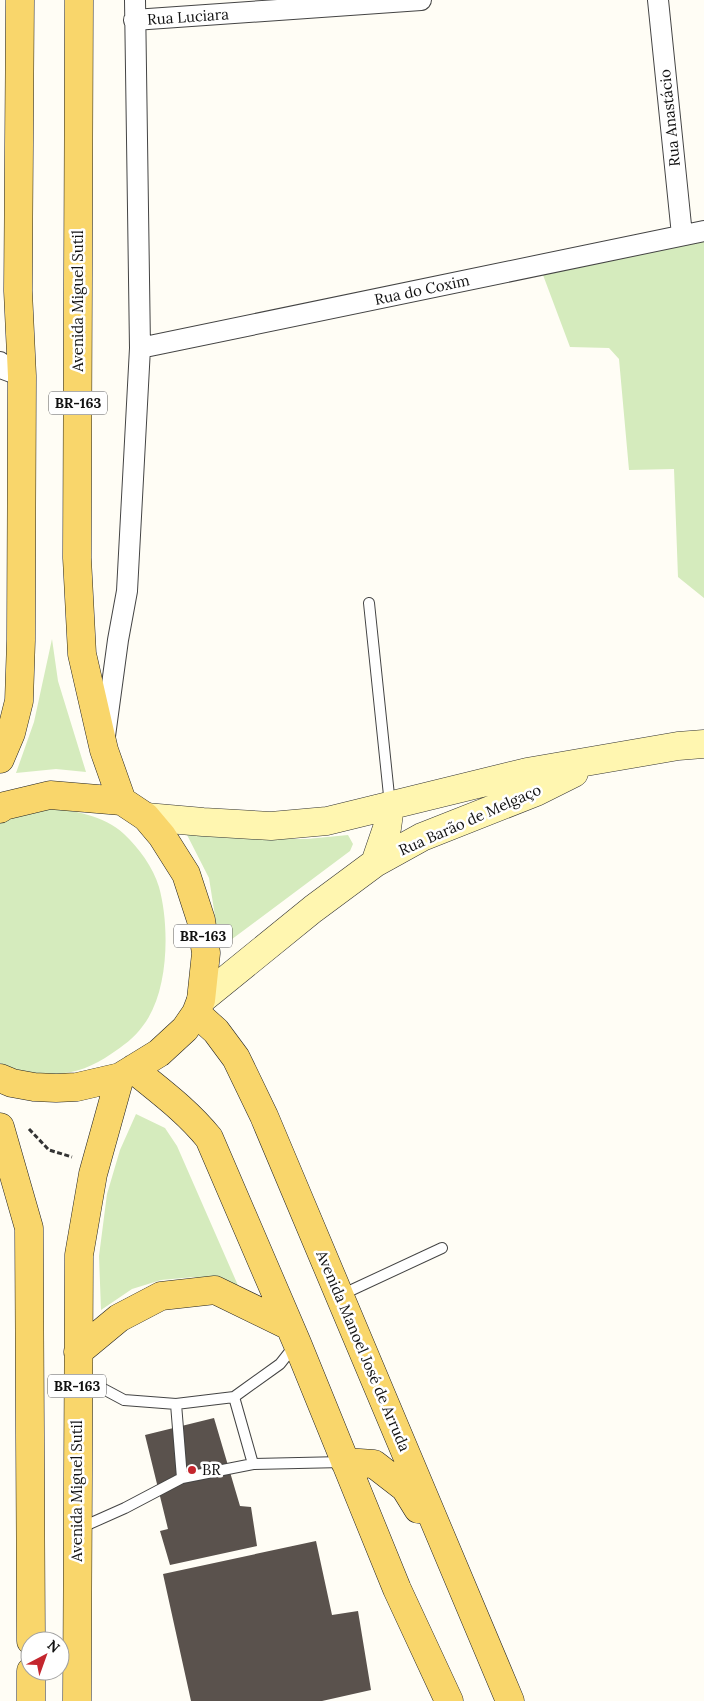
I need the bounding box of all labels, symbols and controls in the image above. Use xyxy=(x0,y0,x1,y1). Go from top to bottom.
street label: Rua Luciara xyxy=(147,4,230,29)
street label: Rua Anastácio xyxy=(655,68,684,168)
street label: Avenida Miguel Sutil xyxy=(68,230,87,373)
street label: Rua do Coxim xyxy=(373,270,471,309)
road number: BR-163 xyxy=(49,392,107,414)
street label: Rua Barão de Melgaço xyxy=(396,780,544,859)
road number: BR-163 xyxy=(174,924,232,948)
street label: Avenida Manoel José de Arruda xyxy=(312,1246,415,1454)
road number: BR-163 xyxy=(48,1374,106,1398)
street label: Avenida Miguel Sutil xyxy=(67,1420,86,1563)
place label: BR xyxy=(202,1460,221,1479)
marker: BR xyxy=(186,1464,198,1476)
north arrow xyxy=(20,1631,70,1681)
text: N xyxy=(44,1636,64,1657)

